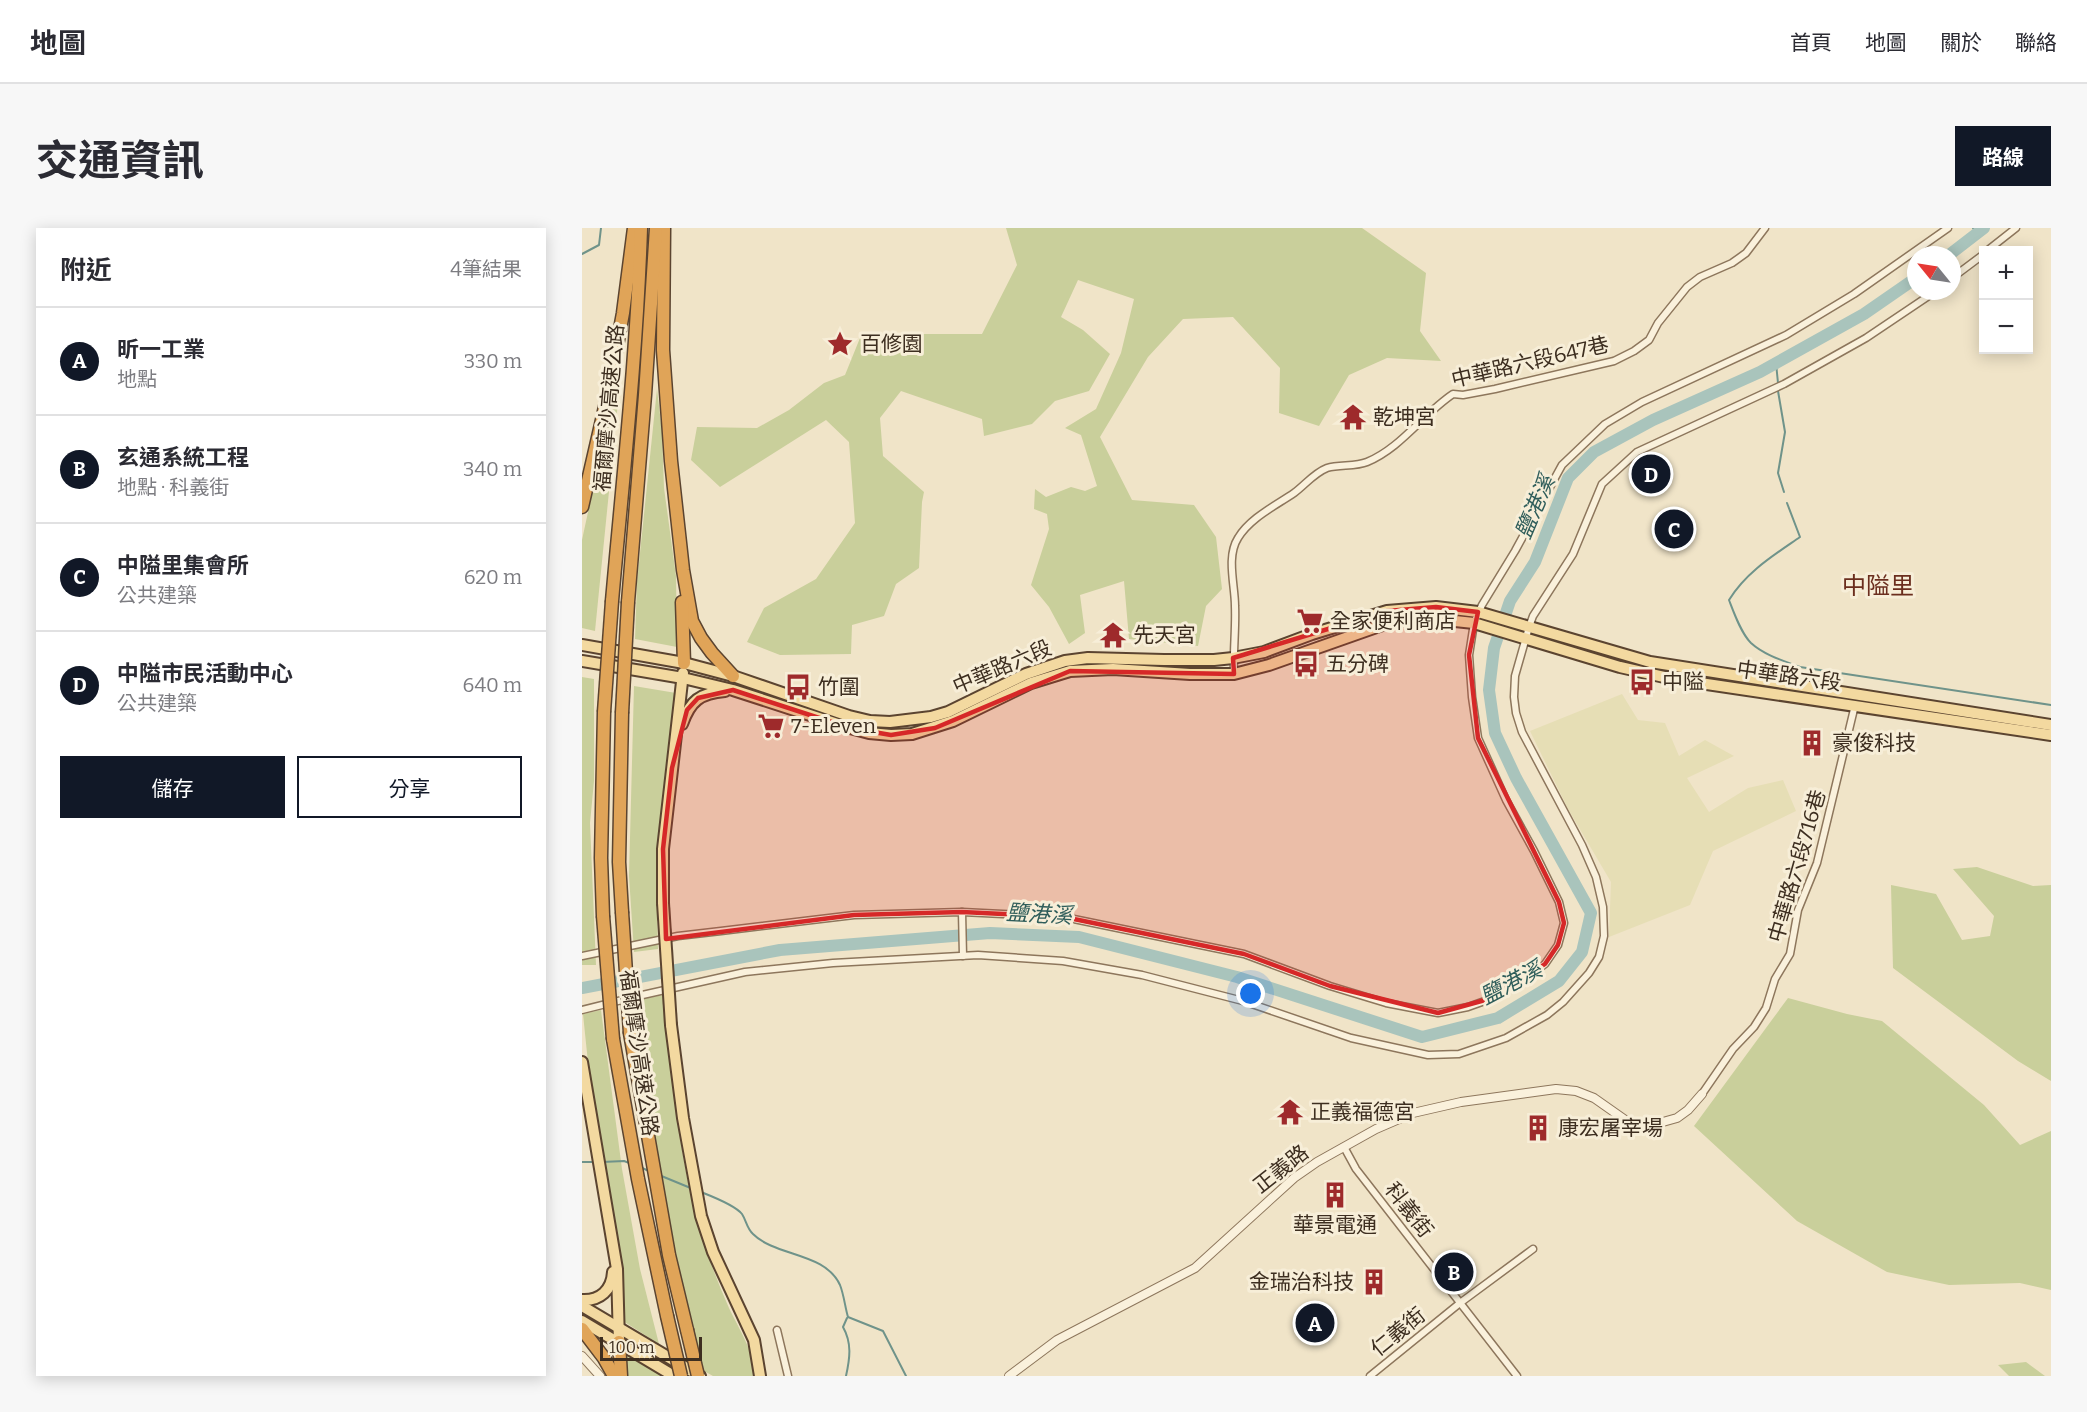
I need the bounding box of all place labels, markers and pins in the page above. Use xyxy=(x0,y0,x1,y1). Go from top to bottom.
place icon: 百修園 xyxy=(825,329,855,359)
place label: 百修園 xyxy=(860,331,923,357)
temple icon: 乾坤宮 xyxy=(1338,402,1368,432)
place label: 乾坤宮 xyxy=(1373,404,1436,430)
pin: D xyxy=(1632,452,1670,496)
pin: C xyxy=(1654,506,1694,552)
supermarket icon: 全家便利商店 xyxy=(1295,606,1325,636)
place label: 全家便利商店 xyxy=(1330,608,1456,634)
temple icon: 先天宮 xyxy=(1098,620,1128,650)
place label: 先天宮 xyxy=(1133,622,1196,648)
bus stop icon: 五分碑 xyxy=(1291,649,1321,679)
place label: 五分碑 xyxy=(1326,651,1389,677)
bus stop icon: 中隘 xyxy=(1627,667,1657,697)
place label: 中隘 xyxy=(1662,669,1704,695)
bus stop icon: 竹圍 xyxy=(783,672,813,702)
place label: 竹圍 xyxy=(818,674,860,700)
supermarket icon: 7-Eleven xyxy=(756,711,786,741)
place label: 7-Eleven xyxy=(791,713,876,739)
building icon: 豪俊科技 xyxy=(1797,728,1827,758)
place label: 豪俊科技 xyxy=(1832,730,1916,756)
temple icon: 正義福德宮 xyxy=(1275,1097,1305,1127)
place label: 正義福德宮 xyxy=(1310,1099,1415,1125)
building icon: 康宏屠宰場 xyxy=(1523,1113,1553,1143)
place label: 康宏屠宰場 xyxy=(1558,1115,1663,1141)
building icon: 華景電通 xyxy=(1320,1180,1350,1210)
place label: 華景電通 xyxy=(1293,1212,1377,1238)
pin: B xyxy=(1434,1250,1474,1294)
building icon: 金瑞治科技 xyxy=(1359,1267,1389,1297)
place label: 金瑞治科技 xyxy=(1249,1269,1354,1295)
pin: A xyxy=(1296,1300,1334,1346)

